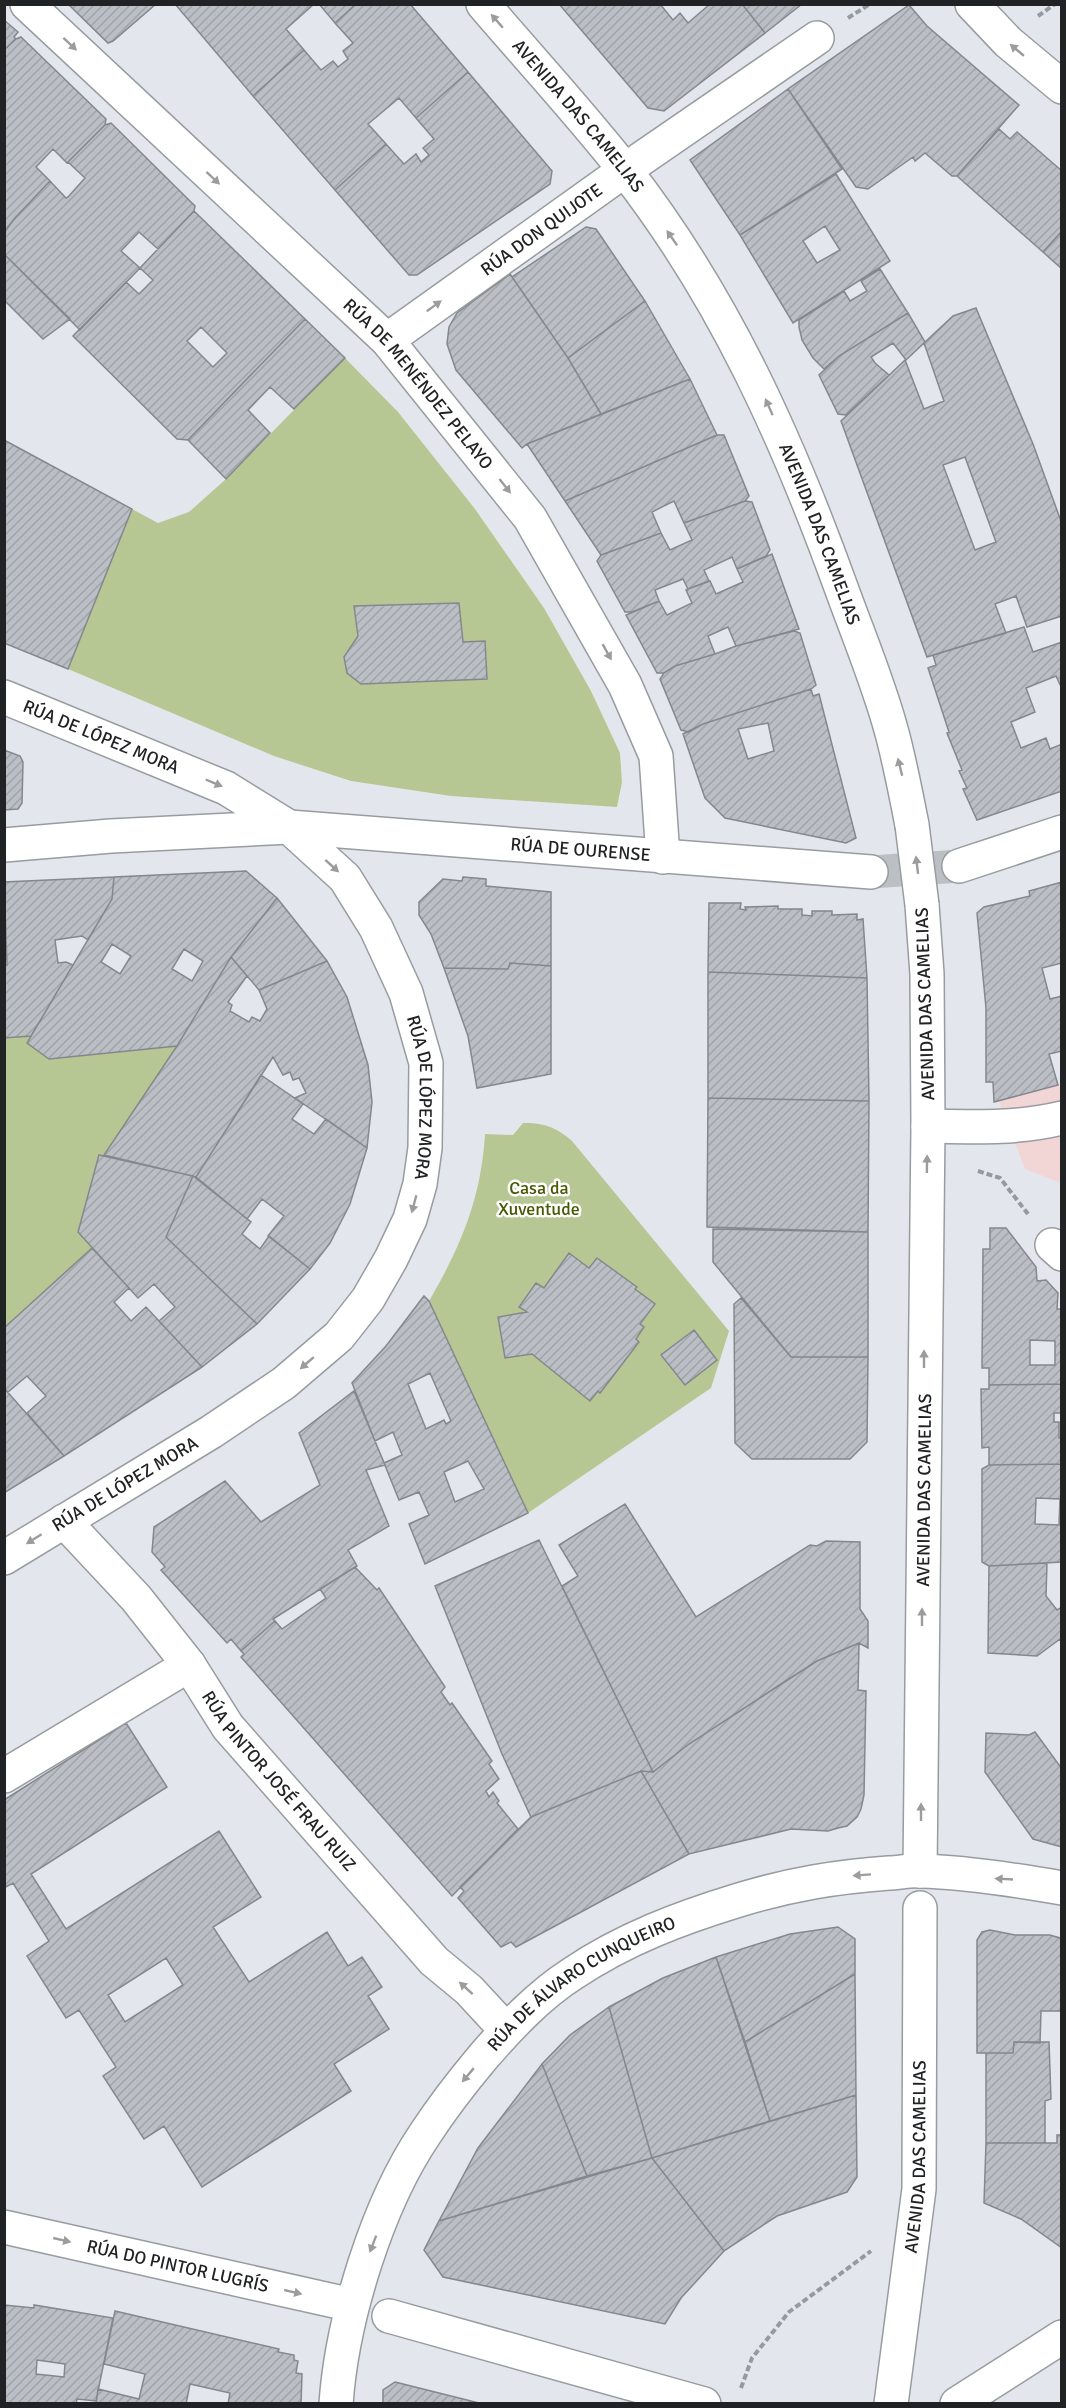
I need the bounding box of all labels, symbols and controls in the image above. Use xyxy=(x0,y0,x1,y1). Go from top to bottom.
one-way arrow xyxy=(491,14,504,29)
street label: AVENIDA DAS CAMELIAS xyxy=(508,35,649,197)
one-way arrow xyxy=(63,37,77,51)
one-way arrow xyxy=(1009,43,1025,56)
one-way arrow xyxy=(205,170,219,184)
street label: RÚA DON QUIJOTE xyxy=(476,179,607,280)
one-way arrow xyxy=(667,230,678,246)
street label: RÚA DE MENÉNDEZ PELAYO xyxy=(339,294,498,474)
one-way arrow xyxy=(426,300,442,312)
one-way arrow xyxy=(764,399,773,416)
street label: AVENIDA DAS CAMELIAS xyxy=(774,440,865,628)
one-way arrow xyxy=(498,478,511,494)
one-way arrow xyxy=(602,644,612,661)
street label: RÚA DE LÓPEZ MORA xyxy=(20,695,182,779)
one-way arrow xyxy=(895,758,905,777)
one-way arrow xyxy=(205,779,223,788)
street label: RÚA DE OURENSE xyxy=(510,833,651,866)
one-way arrow xyxy=(913,855,922,874)
one-way arrow xyxy=(324,859,339,872)
street label: AVENIDA DAS CAMELIAS xyxy=(911,907,939,1101)
street label: RÚA DE LÓPEZ MORA xyxy=(402,1013,437,1182)
one-way arrow xyxy=(922,1155,932,1174)
park label: Casa da Xuventude xyxy=(498,1177,580,1220)
one-way arrow xyxy=(409,1195,419,1213)
one-way arrow xyxy=(919,1350,929,1369)
one-way arrow xyxy=(299,1357,315,1370)
street label: AVENIDA DAS CAMELIAS xyxy=(912,1393,936,1587)
street label: RÚA DE LÓPEZ MORA xyxy=(48,1432,202,1536)
one-way arrow xyxy=(26,1534,42,1545)
one-way arrow xyxy=(917,1608,927,1627)
street label: RÚA PINTOR JOSÉ FRAU RUIZ xyxy=(197,1687,361,1876)
one-way arrow xyxy=(916,1803,925,1822)
one-way arrow xyxy=(852,1870,871,1880)
one-way arrow xyxy=(994,1874,1013,1884)
street label: RÚA DE ÁLVARO CUNQUEIRO xyxy=(483,1912,679,2055)
one-way arrow xyxy=(459,1982,474,1995)
street label: AVENIDA DAS CAMELIAS xyxy=(900,2060,930,2254)
one-way arrow xyxy=(462,2067,475,2083)
street label: RÚA DO PINTOR LUGRÍS xyxy=(85,2235,271,2297)
one-way arrow xyxy=(368,2235,377,2253)
one-way arrow xyxy=(52,2236,71,2245)
one-way arrow xyxy=(284,2288,303,2297)

